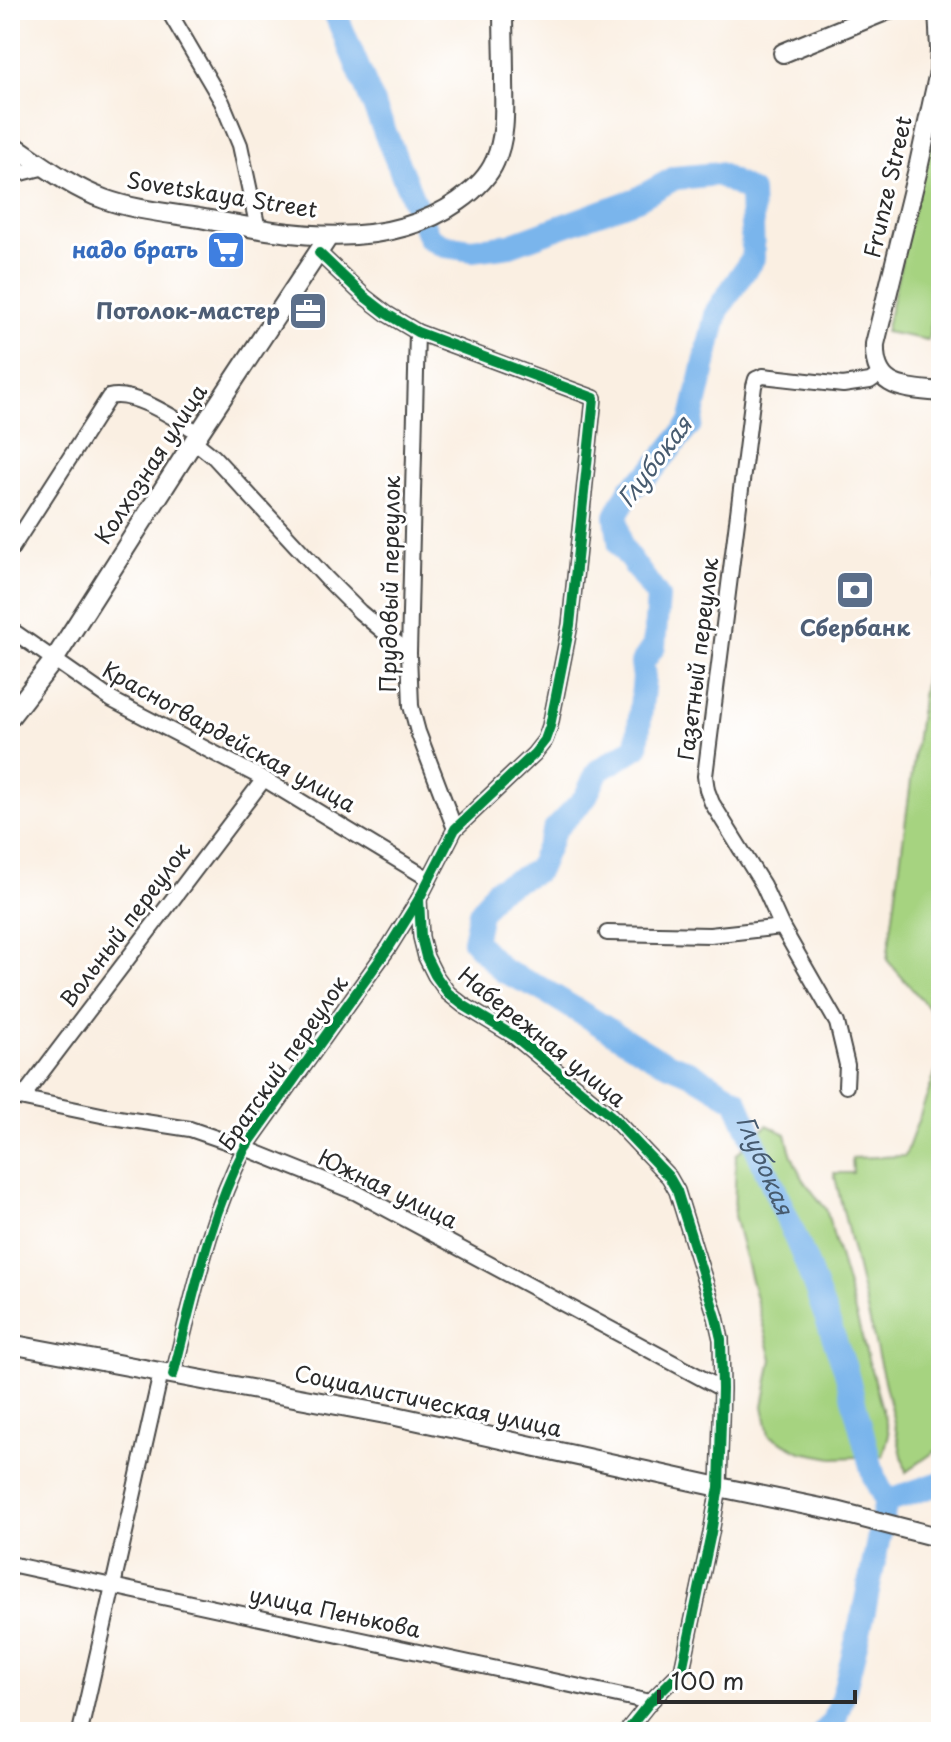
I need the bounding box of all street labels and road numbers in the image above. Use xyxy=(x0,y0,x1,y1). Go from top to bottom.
street label: Frunze Street xyxy=(854,112,919,261)
street label: Sovetskaya Street xyxy=(124,162,320,225)
street label: Колхозная улица xyxy=(86,377,214,550)
street label: Прудовый переулок xyxy=(370,474,407,693)
street label: Газетный переулок xyxy=(668,555,725,762)
street label: Красногвардейская улица xyxy=(97,652,363,819)
street label: Вольный переулок xyxy=(51,834,197,1014)
street label: Набережная улица xyxy=(452,958,634,1114)
street label: Братский переулок xyxy=(209,967,355,1156)
street label: Южная улица xyxy=(313,1140,464,1236)
street label: Социалистическая улица xyxy=(291,1355,565,1444)
street label: улица Пенькова xyxy=(246,1576,424,1645)

